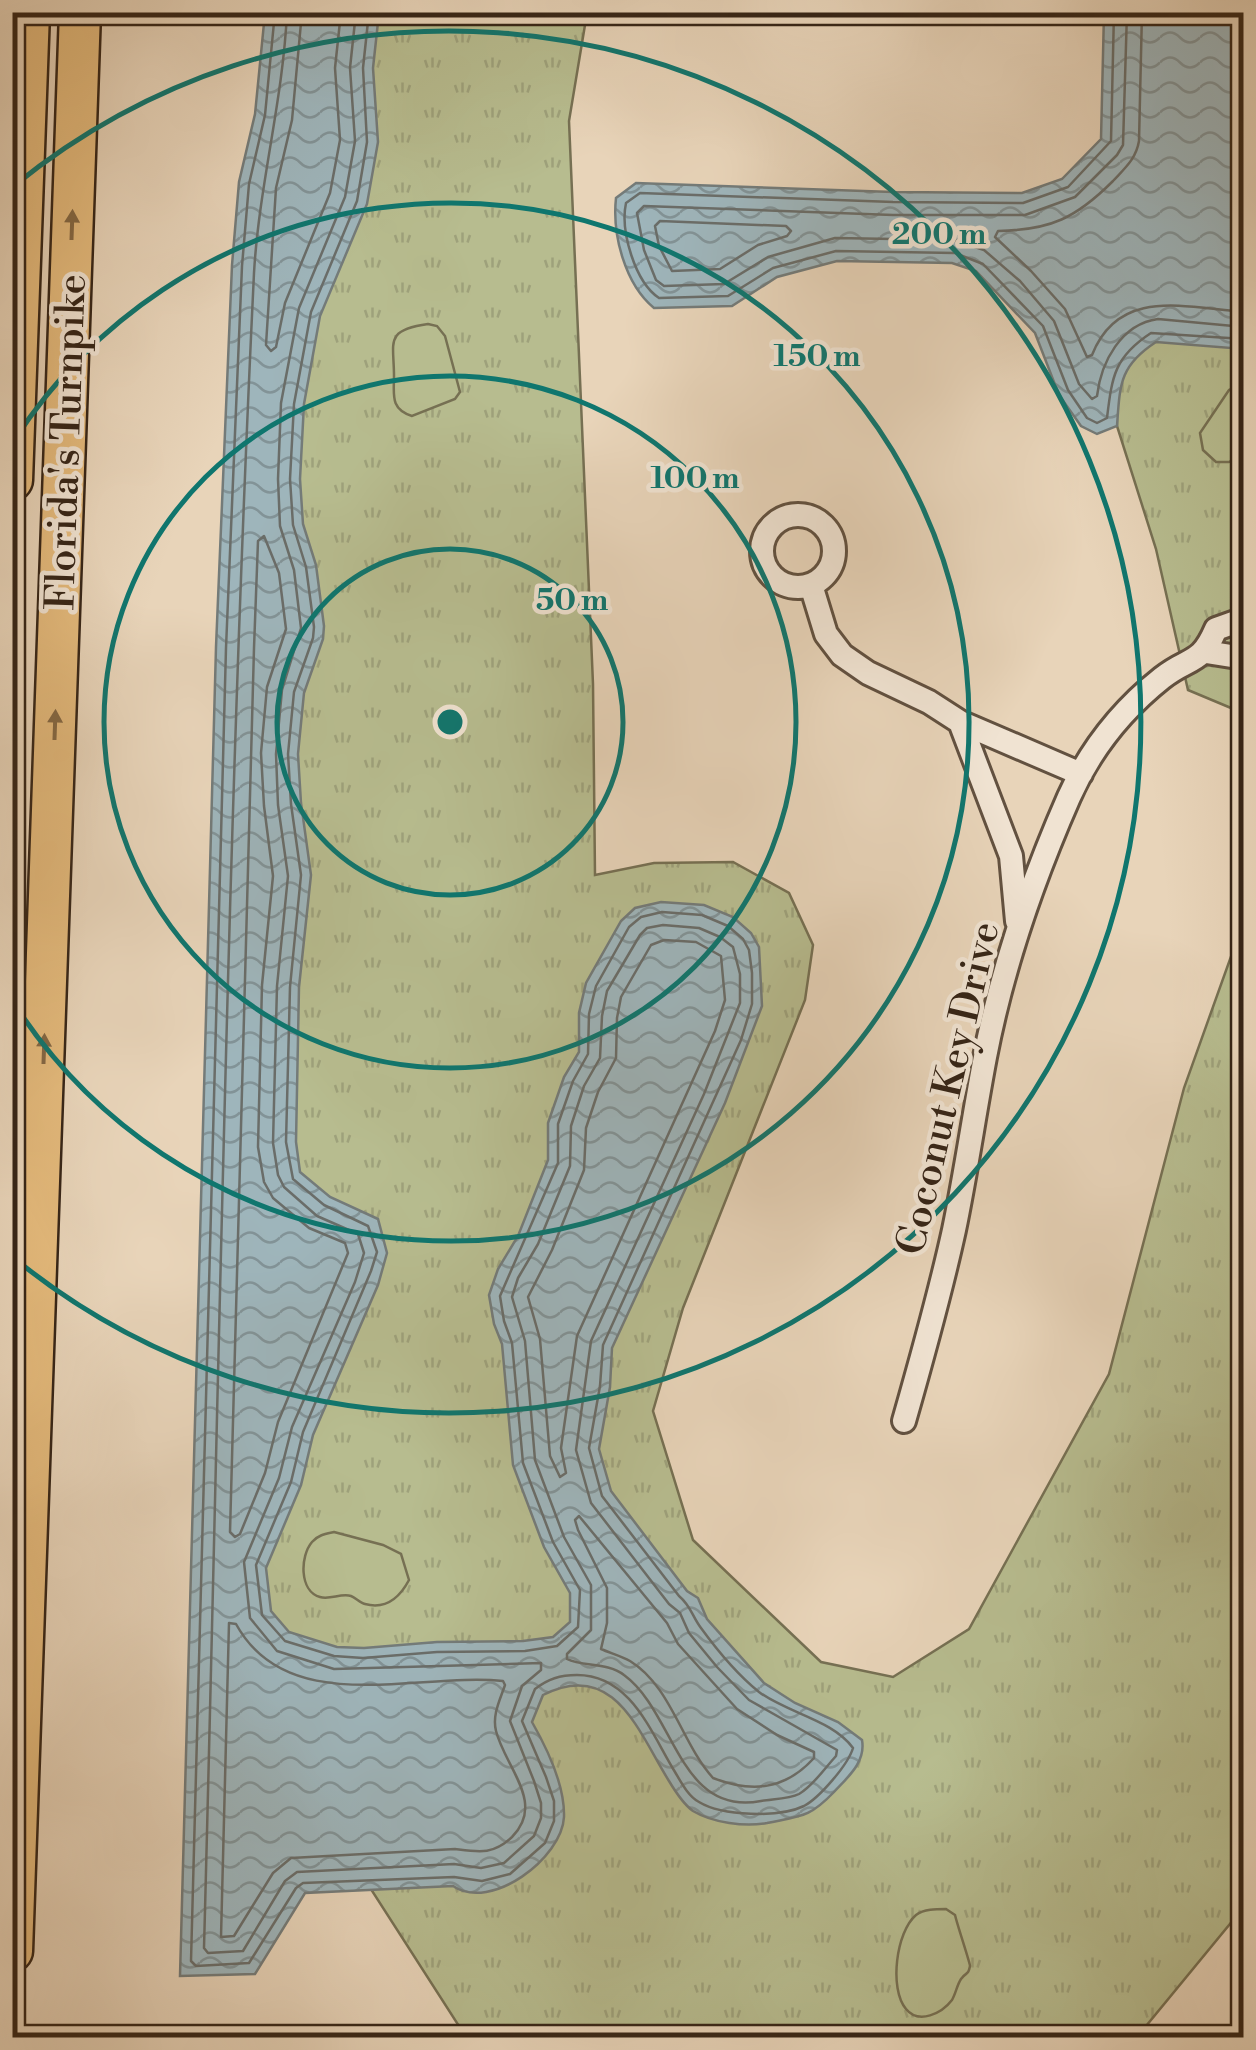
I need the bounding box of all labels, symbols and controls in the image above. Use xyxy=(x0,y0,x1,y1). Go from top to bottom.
one-way arrow xyxy=(65,208,81,240)
text: 200 m xyxy=(892,216,986,254)
street label: Florida's Turnpike xyxy=(36,273,98,611)
text: 150 m xyxy=(774,338,860,376)
text: 100 m xyxy=(650,460,740,498)
text: 50 m xyxy=(536,582,608,620)
centre of rings xyxy=(432,704,468,740)
one-way arrow xyxy=(47,708,63,740)
street label: Coconut Key Drive xyxy=(886,917,1013,1260)
one-way arrow xyxy=(36,1033,52,1065)

